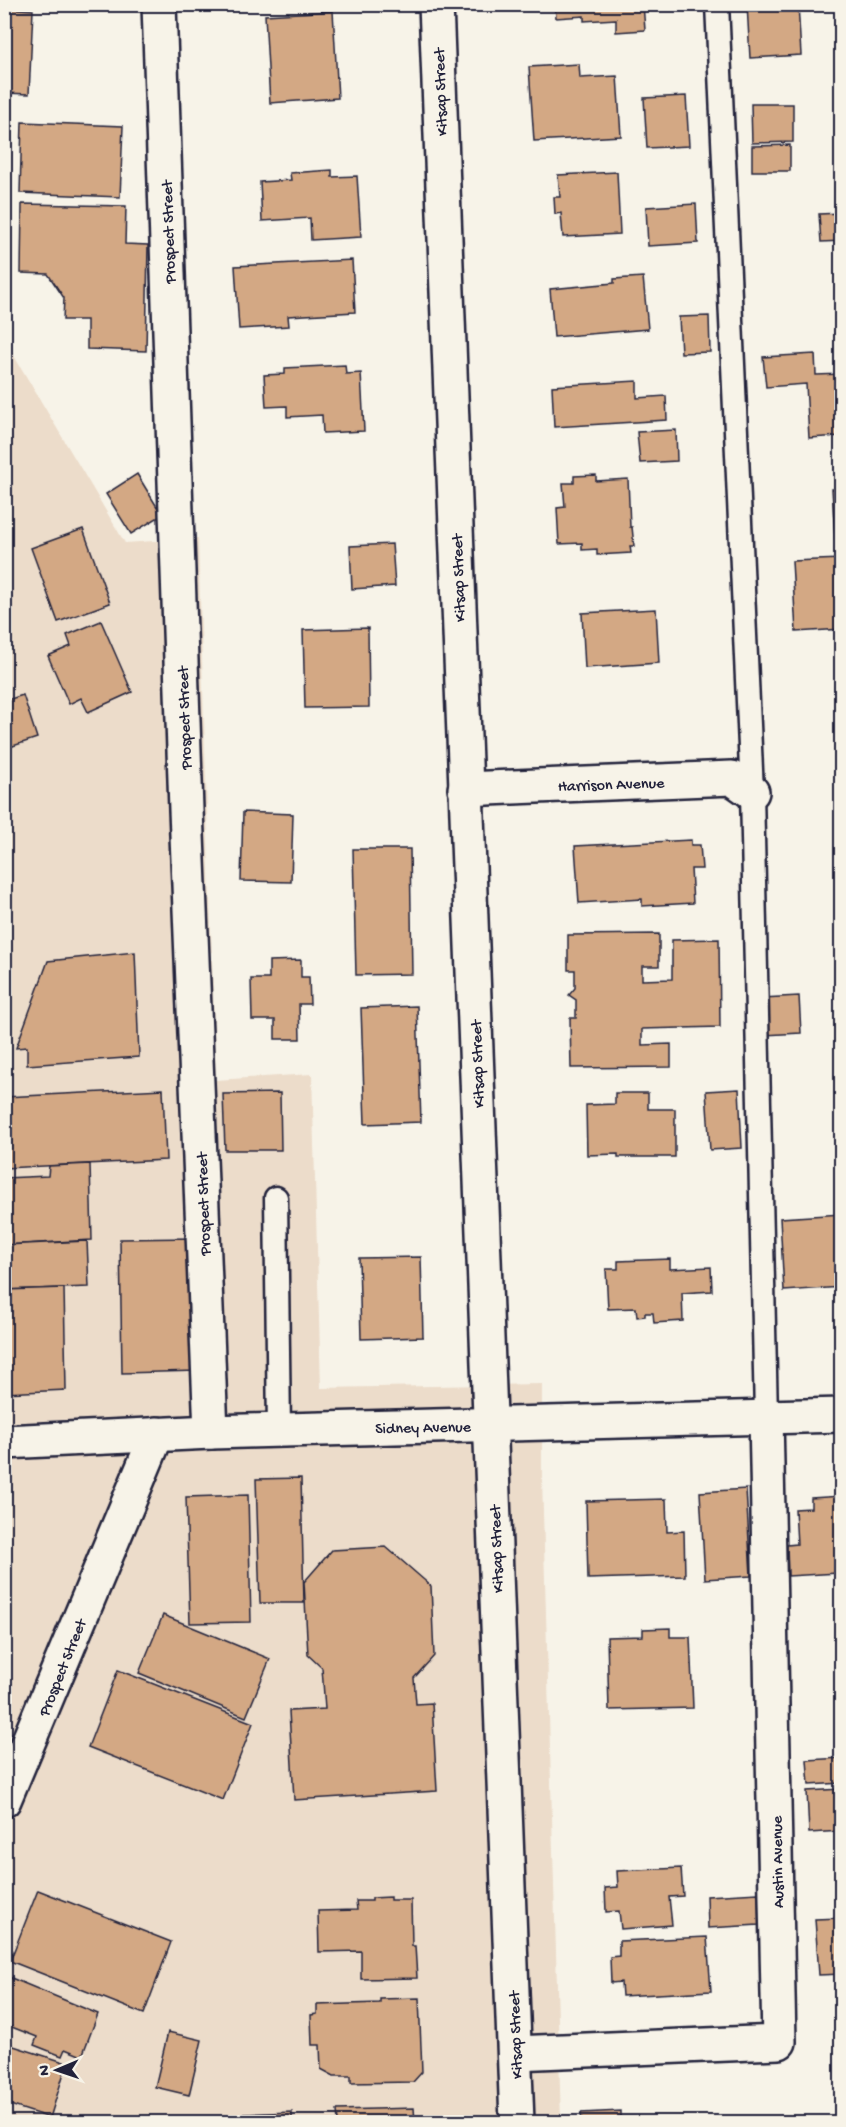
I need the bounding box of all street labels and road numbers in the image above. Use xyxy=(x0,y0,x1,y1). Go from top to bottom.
street label: Kitsap Street xyxy=(431,46,454,136)
street label: Prospect Street xyxy=(159,178,182,285)
street label: Kitsap Street xyxy=(449,532,472,622)
street label: Prospect Street xyxy=(175,664,198,771)
street label: Harrison Avenue xyxy=(558,775,665,798)
street label: Kitsap Street xyxy=(468,1018,491,1108)
street label: Prospect Street xyxy=(194,1150,217,1257)
street label: Sidney Avenue xyxy=(375,1419,472,1440)
street label: Kitsap Street xyxy=(487,1503,510,1593)
street label: Prospect Street xyxy=(36,1616,93,1721)
street label: Austin Avenue xyxy=(769,1815,790,1908)
street label: Kitsap Street xyxy=(506,1989,529,2079)

